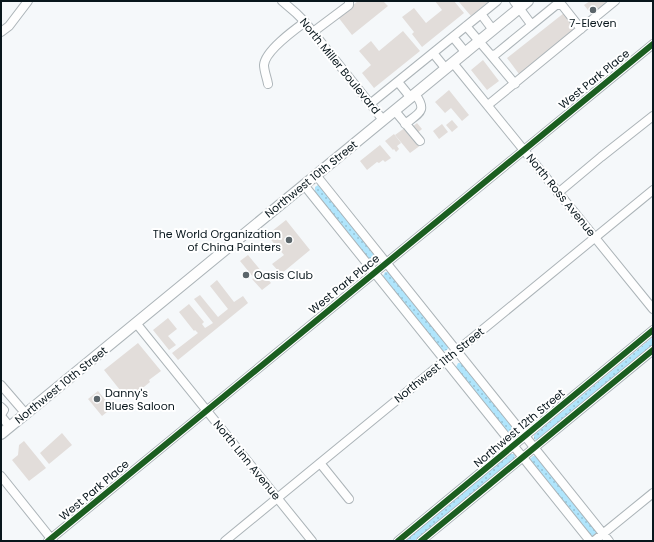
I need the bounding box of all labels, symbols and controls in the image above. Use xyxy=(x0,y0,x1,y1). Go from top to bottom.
marker: 7-Eleven xyxy=(588,5,598,15)
street label: North Miller Boulevard xyxy=(296,14,384,118)
place label: 7-Eleven xyxy=(569,15,617,31)
street label: West Park Place xyxy=(555,45,633,113)
street label: Northwest 10th Street xyxy=(261,137,361,221)
street label: North Ross Avenue xyxy=(523,150,600,240)
place label: The World Organization of China Painters xyxy=(153,226,281,255)
marker: The World Organization of China Painters xyxy=(284,235,294,245)
street label: West Park Place xyxy=(305,250,383,318)
place label: Oasis Club xyxy=(254,267,313,283)
marker: Oasis Club xyxy=(241,270,251,280)
street label: Northwest 11th Street xyxy=(391,324,487,406)
street label: Northwest 10th Street xyxy=(11,343,111,427)
place label: Danny's Blues Saloon xyxy=(105,385,175,414)
street label: Northwest 12th Street xyxy=(470,385,568,471)
marker: Danny's Blues Saloon xyxy=(92,394,102,404)
street label: North Linn Avenue xyxy=(210,417,284,504)
street label: West Park Place xyxy=(56,456,133,524)

